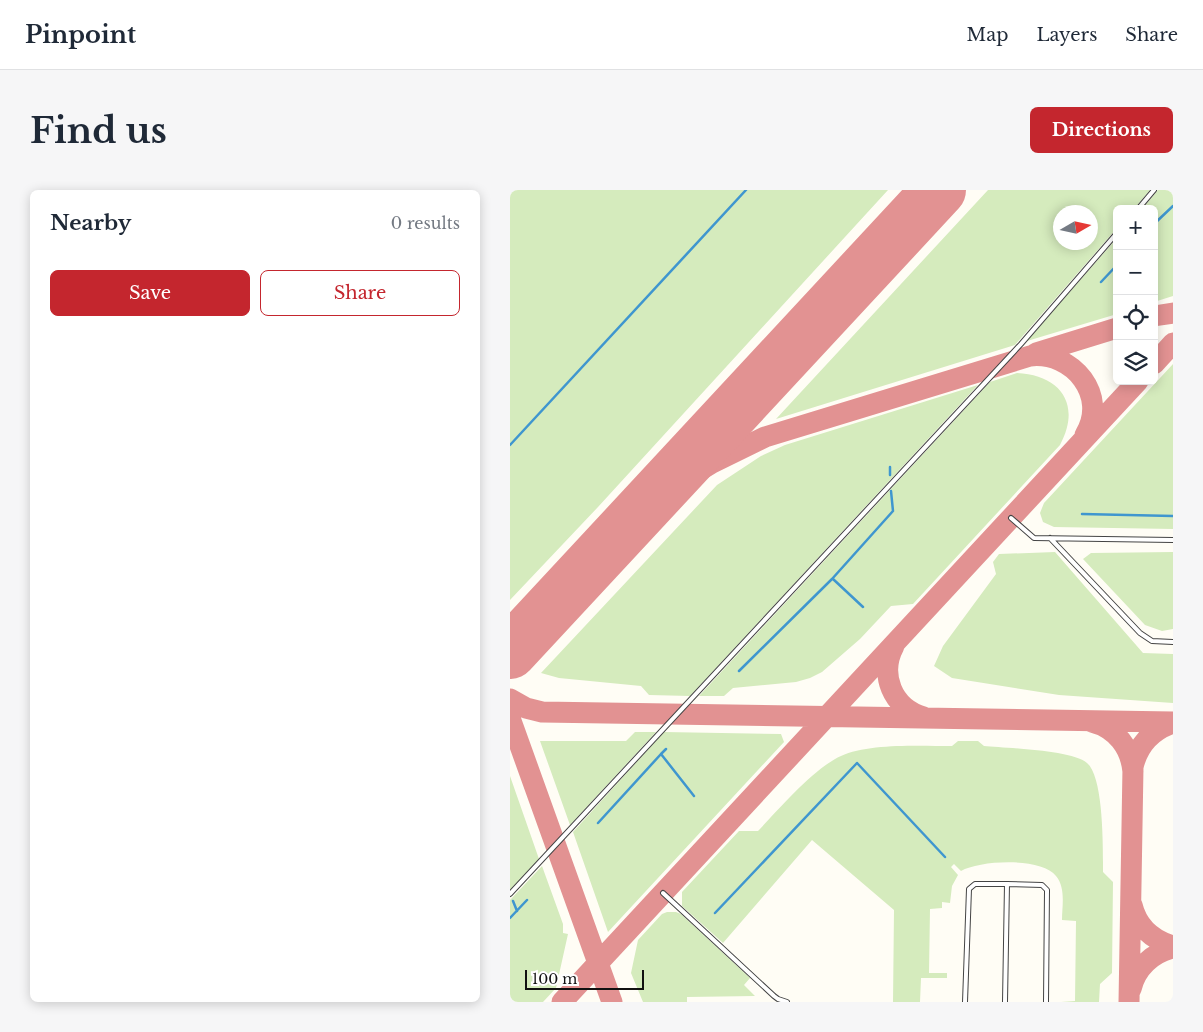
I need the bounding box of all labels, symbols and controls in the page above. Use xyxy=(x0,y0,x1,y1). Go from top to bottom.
text: Pinpoint xyxy=(25,20,136,49)
text: Map xyxy=(967,24,1008,46)
text: Layers xyxy=(1036,24,1097,46)
text: Share xyxy=(1125,24,1178,46)
button: Directions xyxy=(1030,107,1173,153)
text: Find us xyxy=(30,109,167,152)
north arrow xyxy=(1053,205,1098,250)
map controls xyxy=(1113,205,1158,385)
button: + xyxy=(1113,205,1158,250)
text: Nearby xyxy=(50,210,131,236)
text: 0 results xyxy=(391,213,460,233)
button: − xyxy=(1113,250,1158,295)
button: Save xyxy=(50,270,250,316)
button: Share xyxy=(260,270,460,316)
button: locate xyxy=(1113,295,1158,340)
button: layers xyxy=(1113,340,1158,385)
scale bar xyxy=(525,967,644,990)
text: 100 m xyxy=(532,970,577,988)

